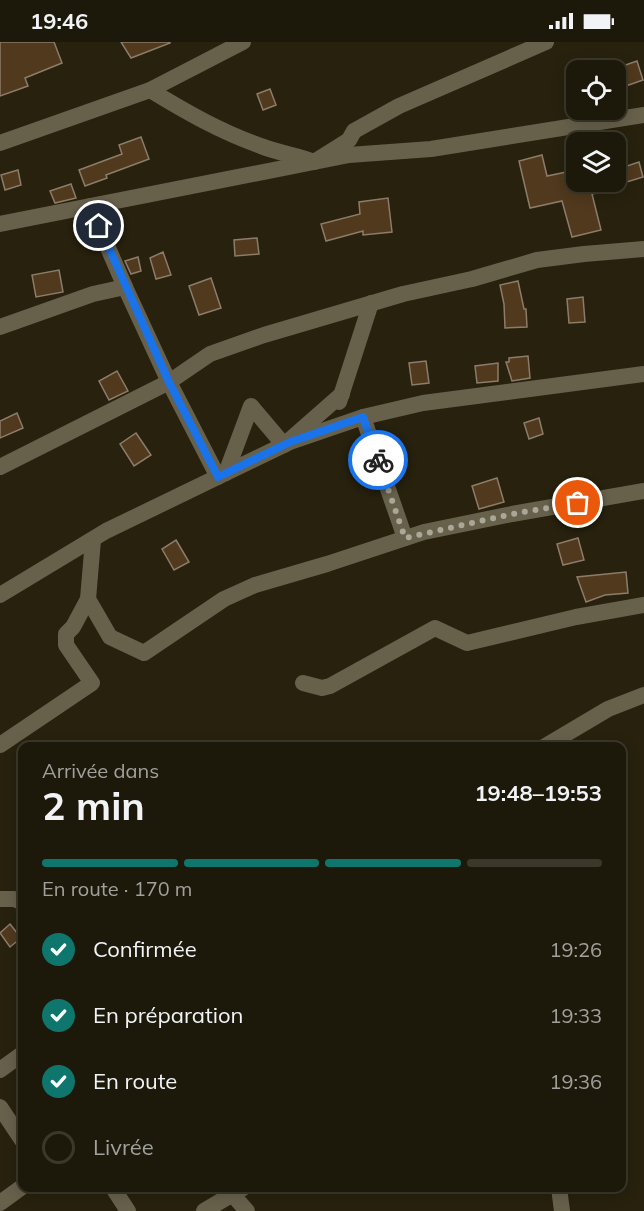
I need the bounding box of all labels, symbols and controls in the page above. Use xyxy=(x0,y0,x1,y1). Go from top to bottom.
text: 19:46 xyxy=(30,7,88,35)
map controls xyxy=(566,60,626,192)
button: locate xyxy=(566,60,626,120)
button: layers xyxy=(566,132,626,192)
pin xyxy=(73,200,124,251)
icon: home xyxy=(82,209,115,242)
courier xyxy=(348,430,408,490)
icon: bike xyxy=(362,444,395,477)
pin xyxy=(552,477,603,528)
icon: bag xyxy=(561,486,594,519)
text: Arrivée dans xyxy=(42,758,159,783)
text: 19:48–19:53 xyxy=(474,779,602,807)
text: 2 min xyxy=(42,781,145,830)
text: En route · 170 m xyxy=(42,876,192,901)
icon: check xyxy=(42,933,75,966)
text: Confirmée xyxy=(93,935,197,963)
text: 19:26 xyxy=(549,937,602,962)
icon: check xyxy=(42,999,75,1032)
text: En préparation xyxy=(93,1001,243,1029)
text: 19:33 xyxy=(549,1003,602,1028)
icon: check xyxy=(42,1065,75,1098)
text: En route xyxy=(93,1067,177,1095)
text: 19:36 xyxy=(549,1069,602,1094)
text: Livrée xyxy=(93,1133,154,1161)

